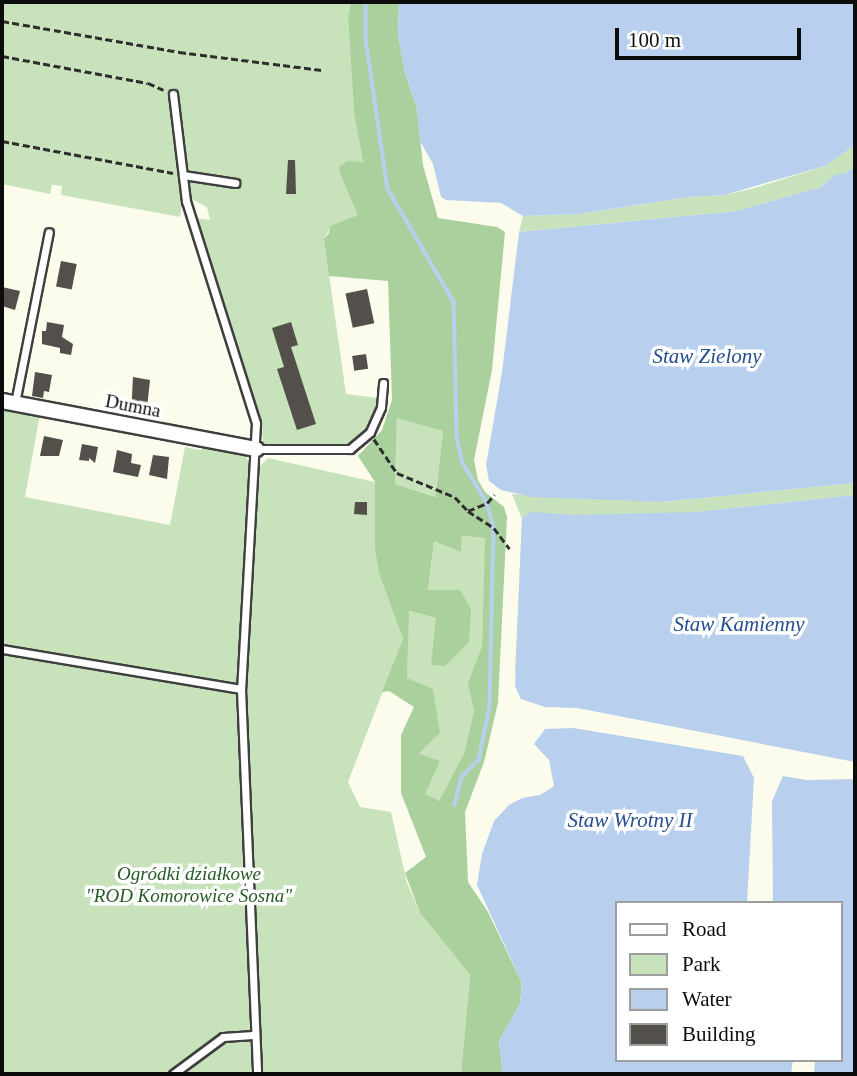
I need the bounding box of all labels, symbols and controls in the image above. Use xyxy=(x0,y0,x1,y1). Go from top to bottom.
scale bar xyxy=(619,14,804,58)
text: 100 m xyxy=(628,28,681,52)
water label: Staw Zielony xyxy=(652,343,762,369)
street label: Dumna xyxy=(103,389,163,423)
water label: Staw Kamienny xyxy=(673,611,805,637)
water label: Staw Wrotny II xyxy=(567,807,693,833)
park label: Ogródki działkowe "ROD Komorowice Sosna" xyxy=(86,863,292,907)
legend xyxy=(616,901,843,1062)
text: Road xyxy=(682,917,726,941)
text: Park xyxy=(682,952,721,976)
text: Water xyxy=(682,987,732,1011)
text: Building xyxy=(682,1022,756,1046)

